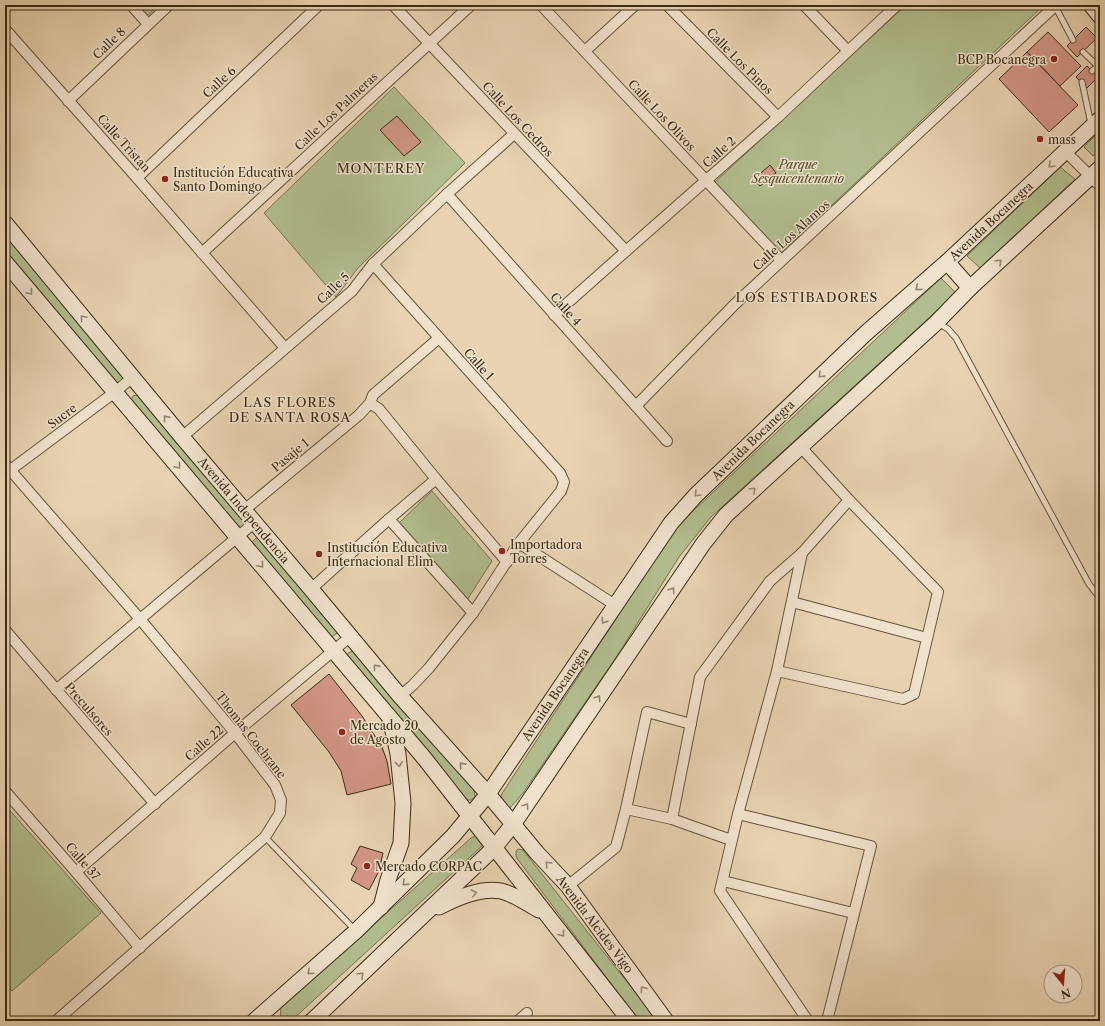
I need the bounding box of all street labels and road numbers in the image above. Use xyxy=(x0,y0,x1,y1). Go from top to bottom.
street label: Calle 8 xyxy=(89,24,129,62)
street label: Calle Los Pinos xyxy=(704,25,776,97)
street label: Calle 6 xyxy=(199,63,239,101)
street label: Calle Los Palmeras xyxy=(291,69,381,153)
street label: Calle Los Olivos xyxy=(625,76,699,154)
street label: Calle Los Cedros xyxy=(479,78,557,160)
street label: Calle Tristan xyxy=(94,111,154,175)
street label: Calle 2 xyxy=(699,133,739,171)
street label: Avenida Bocanegra xyxy=(945,178,1037,264)
street label: Calle Los Alamos xyxy=(749,197,833,273)
street label: Calle 5 xyxy=(314,269,352,307)
street label: Calle 4 xyxy=(547,289,585,329)
street label: Calle 1 xyxy=(461,345,497,383)
street label: Avenida Bocanegra xyxy=(708,396,798,484)
street label: Sucre xyxy=(45,400,80,432)
street label: Pasaje 1 xyxy=(268,435,312,475)
street label: Avenida Independencia xyxy=(194,453,293,567)
street label: Avenida Bocanegra xyxy=(518,644,592,744)
street label: Preculsores xyxy=(62,679,116,739)
street label: Thomas Cochrane xyxy=(213,689,290,782)
street label: Calle 22 xyxy=(182,722,227,764)
street label: Calle 37 xyxy=(63,839,104,883)
street label: Avenida Alcides Vigo xyxy=(553,871,637,976)

